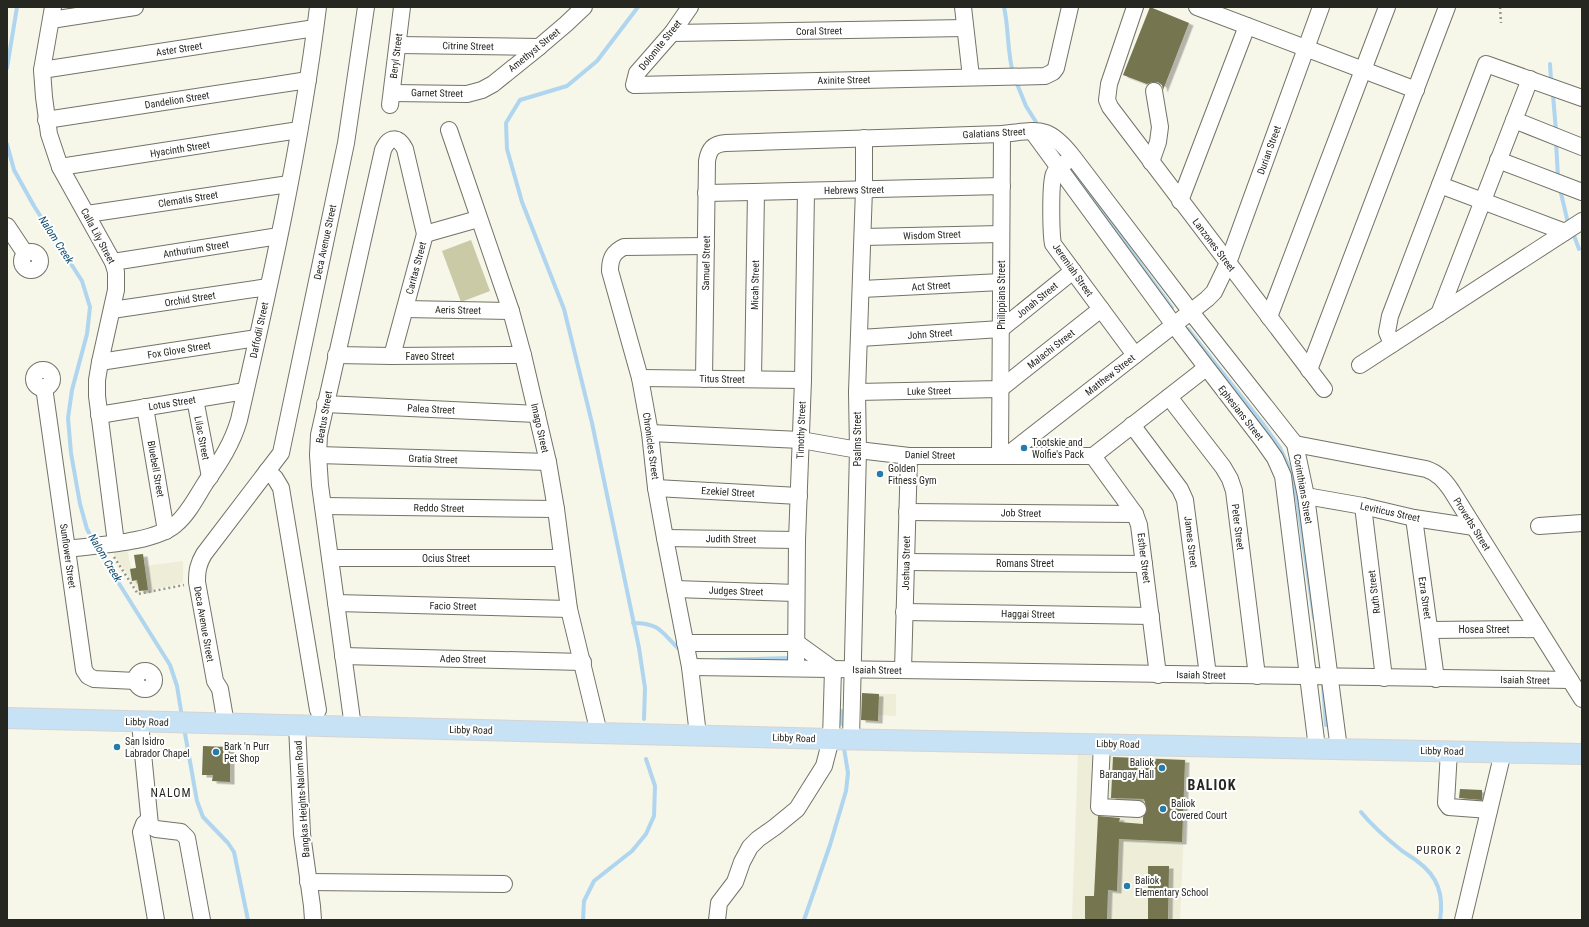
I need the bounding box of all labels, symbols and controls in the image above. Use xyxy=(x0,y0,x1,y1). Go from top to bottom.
street label: Dolomite Street xyxy=(636,18,684,72)
street label: Coral Street xyxy=(796,25,842,37)
street label: Amethyst Street xyxy=(506,26,562,74)
street label: Beryl Street xyxy=(388,33,404,79)
street label: Aster Street xyxy=(155,40,203,58)
street label: Citrine Street xyxy=(442,40,494,52)
street label: Axinite Street xyxy=(817,74,871,86)
street label: Garnet Street xyxy=(411,87,463,99)
street label: Dandelion Street xyxy=(144,89,210,111)
street label: Durian Street xyxy=(1255,124,1283,176)
street label: Galatians Street xyxy=(962,126,1026,140)
street label: Hyacinth Street xyxy=(149,139,211,159)
street label: Hebrews Street xyxy=(824,184,884,196)
street label: Clematis Street xyxy=(157,189,219,209)
street label: Deca Avenue Street xyxy=(312,203,338,281)
street label: Calla Lily Street xyxy=(79,206,117,266)
water label: Nalom Creek xyxy=(36,214,76,266)
street label: Lanzones Street xyxy=(1190,216,1238,274)
street label: Wisdom Street xyxy=(903,228,961,242)
street label: Samuel Street xyxy=(700,235,712,291)
street label: Anthurium Street xyxy=(162,238,230,260)
street label: Caritas Street xyxy=(404,241,428,295)
street label: Jeremiah Street xyxy=(1051,241,1095,299)
street label: Micah Street xyxy=(749,260,761,310)
street label: Philippians Street xyxy=(996,260,1007,330)
street label: Act Street xyxy=(911,279,951,293)
street label: Jonah Street xyxy=(1014,280,1060,320)
street label: Orchid Street xyxy=(164,290,216,308)
street label: Daffodil Street xyxy=(248,301,270,359)
street label: Aeris Street xyxy=(435,304,481,316)
street label: John Street xyxy=(907,327,953,341)
street label: Malachi Street xyxy=(1025,327,1077,371)
street label: Fox Glove Street xyxy=(146,340,212,360)
street label: Faveo Street xyxy=(405,351,455,362)
street label: Matthew Street xyxy=(1083,352,1137,398)
street label: Titus Street xyxy=(699,373,745,385)
street label: Ephesians Street xyxy=(1216,384,1266,442)
street label: Luke Street xyxy=(907,385,951,397)
street label: Beatus Street xyxy=(314,390,334,444)
street label: Lotus Street xyxy=(148,394,197,412)
street label: Timothy Street xyxy=(794,401,808,459)
street label: Palea Street xyxy=(407,402,455,416)
street label: Imago Street xyxy=(529,402,551,454)
street label: Psalms Street xyxy=(852,411,863,467)
street label: Chronicles Street xyxy=(641,412,661,480)
street label: Lilac Street xyxy=(192,415,212,461)
place label: Tootskie and Wolfie's Pack xyxy=(1032,437,1084,460)
street label: Bluebell Street xyxy=(146,440,166,498)
marker: Tootskie and Wolfie's Pack xyxy=(1019,443,1029,453)
street label: Daniel Street xyxy=(905,449,955,461)
street label: Gratia Street xyxy=(408,453,458,465)
street label: Corinthians Street xyxy=(1291,453,1315,525)
place label: Golden Fitness Gym xyxy=(888,463,937,486)
marker: Golden Fitness Gym xyxy=(875,469,885,479)
street label: Ezekiel Street xyxy=(701,485,755,499)
street label: Proverbs Street xyxy=(1451,495,1493,553)
street label: Leviticus Street xyxy=(1359,500,1421,524)
street label: Reddo Street xyxy=(414,502,464,514)
street label: Peter Street xyxy=(1230,503,1246,551)
street label: Job Street xyxy=(1001,507,1041,519)
street label: James Street xyxy=(1182,515,1200,569)
street label: Sunflower Street xyxy=(58,523,78,589)
water label: Nalom Creek xyxy=(86,531,125,585)
street label: Esther Street xyxy=(1135,532,1153,584)
street label: Judith Street xyxy=(706,533,756,545)
street label: Joshua Street xyxy=(900,536,912,590)
street label: Ocius Street xyxy=(422,553,470,564)
street label: Romans Street xyxy=(996,558,1054,569)
street label: Ruth Street xyxy=(1366,570,1382,614)
street label: Ezra Street xyxy=(1417,576,1433,620)
street label: Deca Avenue Street xyxy=(192,585,216,663)
street label: Judges Street xyxy=(709,585,763,597)
street label: Facio Street xyxy=(429,600,477,612)
street label: Haggai Street xyxy=(1001,608,1055,620)
street label: Hosea Street xyxy=(1459,624,1510,635)
street label: Adeo Street xyxy=(440,653,486,665)
street label: Isaiah Street xyxy=(852,664,902,676)
street label: Isaiah Street xyxy=(1176,669,1226,681)
street label: Isaiah Street xyxy=(1500,674,1550,686)
street label: Libby Road xyxy=(125,716,169,728)
street label: Libby Road xyxy=(449,724,493,736)
street label: Libby Road xyxy=(772,732,816,744)
place label: San Isidro Labrador Chapel xyxy=(125,736,190,759)
street label: Libby Road xyxy=(1096,738,1140,750)
street label: Bangkas Heights-Nalom Road xyxy=(292,740,312,858)
place label: Bark 'n Purr Pet Shop xyxy=(224,741,269,764)
marker: San Isidro Labrador Chapel xyxy=(112,742,122,752)
street label: Libby Road xyxy=(1420,745,1464,757)
marker: Bark 'n Purr Pet Shop xyxy=(211,747,221,757)
place label: Baliok Barangay Hall xyxy=(1100,757,1154,780)
marker: Baliok Barangay Hall xyxy=(1157,763,1167,773)
district label: BALIOK xyxy=(1188,777,1236,793)
district label: NALOM xyxy=(150,786,192,800)
place label: Baliok Covered Court xyxy=(1171,798,1227,821)
marker: Baliok Covered Court xyxy=(1158,804,1168,814)
district label: PUROK 2 xyxy=(1416,844,1462,857)
place label: Baliok Elementary School xyxy=(1135,875,1208,898)
marker: Baliok Elementary School xyxy=(1122,881,1132,891)

